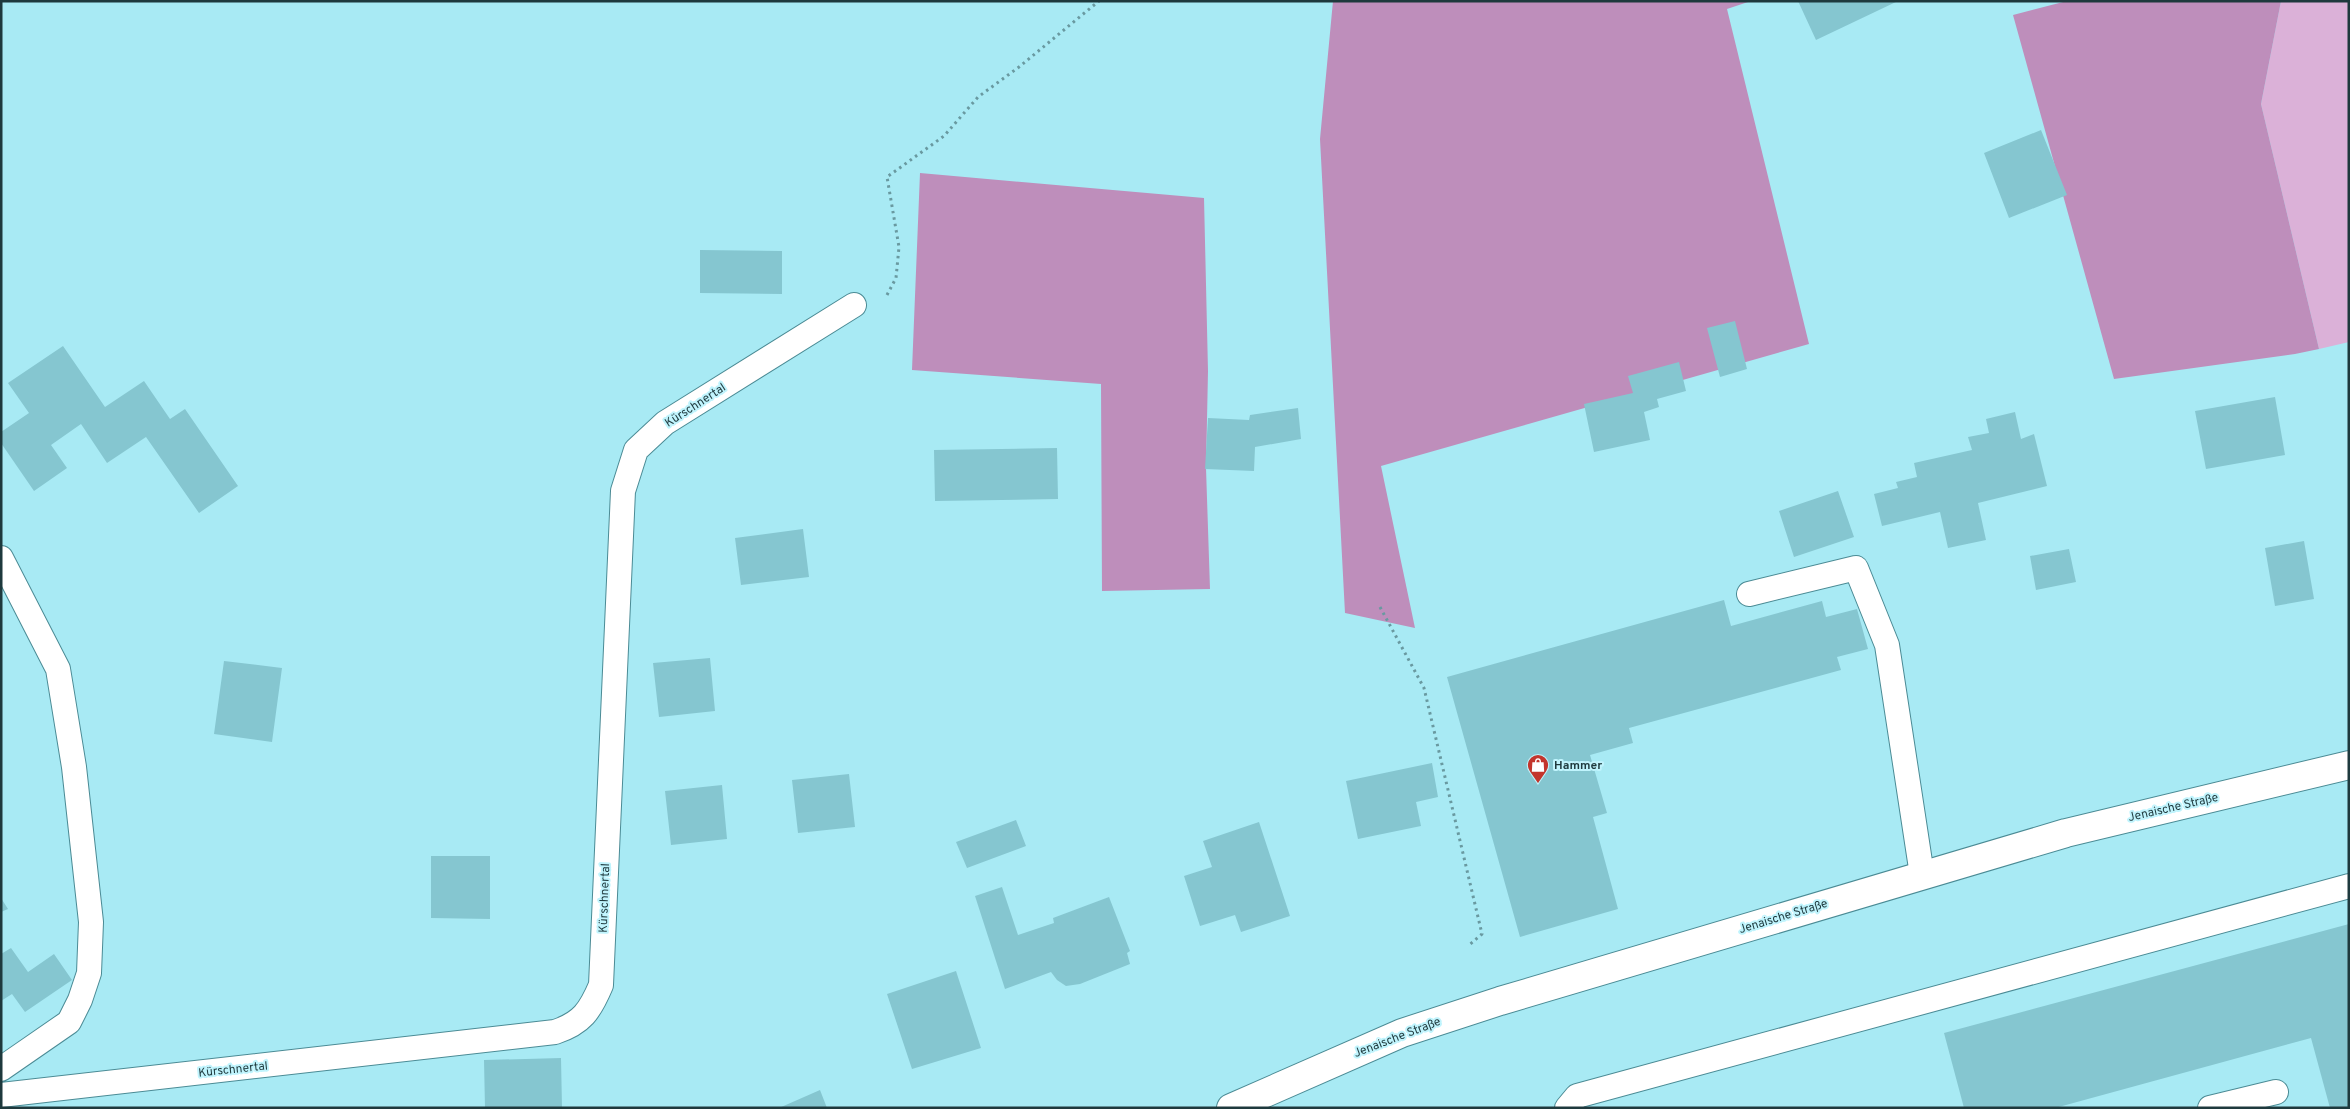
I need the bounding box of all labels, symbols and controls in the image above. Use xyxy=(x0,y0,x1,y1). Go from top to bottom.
street label: Kürschnertal xyxy=(662,380,729,432)
shop icon: Hammer xyxy=(1526,753,1550,784)
place label: Hammer xyxy=(1554,758,1602,774)
street label: Jenaische Straße xyxy=(2127,790,2220,826)
street label: Kürschnertal xyxy=(596,863,614,933)
street label: Jenaische Straße xyxy=(1737,896,1830,938)
street label: Jenaische Straße xyxy=(1352,1014,1443,1062)
street label: Kürschnertal xyxy=(198,1058,269,1082)

